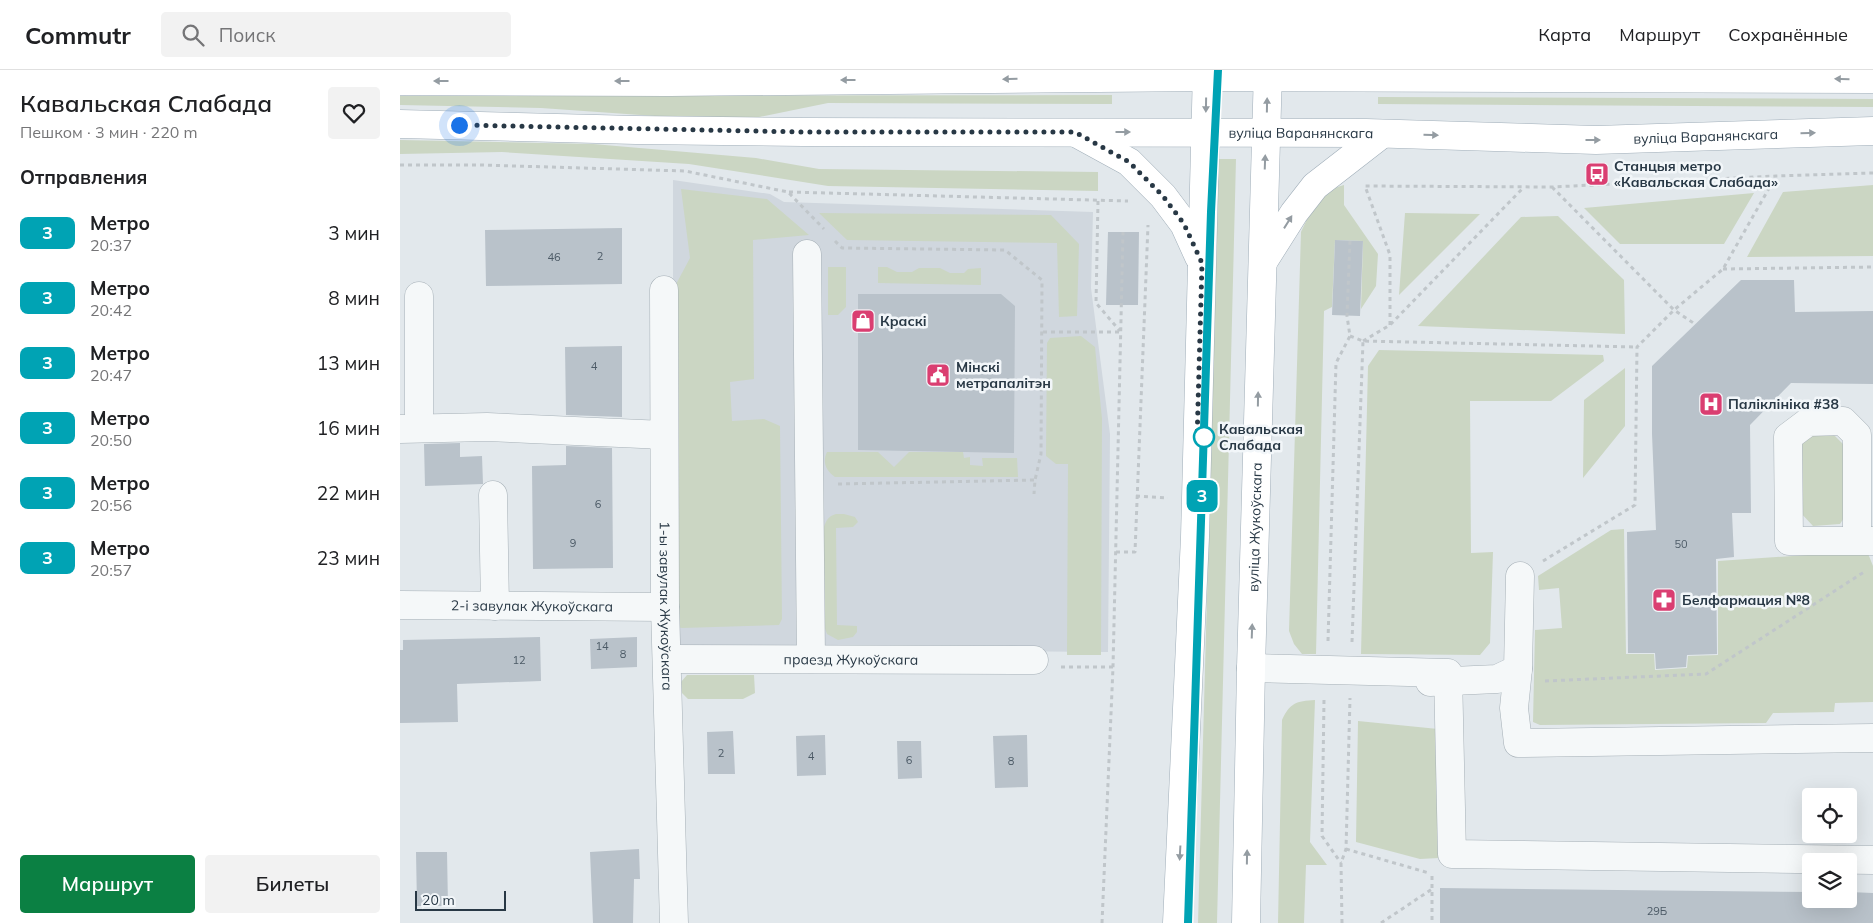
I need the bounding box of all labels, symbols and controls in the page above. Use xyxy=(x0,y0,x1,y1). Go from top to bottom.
search box xyxy=(161,12,511,57)
text: Commutr xyxy=(25,20,131,50)
icon: search xyxy=(179,21,207,49)
text: Поиск xyxy=(219,23,276,47)
text: Карта xyxy=(1538,23,1591,46)
text: Маршрут xyxy=(1619,23,1700,46)
text: Сохранённые xyxy=(1728,23,1848,46)
one-way arrow xyxy=(1833,75,1849,83)
one-way arrow xyxy=(839,76,855,84)
one-way arrow xyxy=(1002,76,1018,84)
one-way arrow xyxy=(433,77,449,85)
one-way arrow xyxy=(613,77,629,85)
button: heart xyxy=(328,87,380,139)
text: Кавальская Слабада xyxy=(20,88,272,118)
one-way arrow xyxy=(1202,97,1210,113)
one-way arrow xyxy=(1263,97,1271,113)
your location xyxy=(447,113,472,138)
text: Пешком · 3 мин · 220 m xyxy=(20,122,198,142)
street label: вуліца Варанянскага xyxy=(1228,124,1374,142)
street label: вуліца Варанянскага xyxy=(1633,125,1779,148)
one-way arrow xyxy=(1116,128,1132,136)
one-way arrow xyxy=(1801,129,1817,137)
one-way arrow xyxy=(1423,132,1439,140)
one-way arrow xyxy=(1586,136,1602,144)
one-way arrow xyxy=(1261,154,1269,170)
place label: Станцыя метро «Кавальская Слабада» xyxy=(1614,157,1778,191)
bus stop icon: Станцыя метро «Кавальская Слабада» xyxy=(1584,161,1610,187)
text: Отправления xyxy=(20,165,147,189)
text: Метро xyxy=(90,211,150,235)
one-way arrow xyxy=(1283,216,1293,229)
text: 3 xyxy=(42,221,53,244)
text: 3 мин xyxy=(328,221,380,245)
text: 20:37 xyxy=(90,235,132,255)
house number: 2 xyxy=(597,249,604,263)
house number: 46 xyxy=(547,250,561,264)
text: Метро xyxy=(90,276,150,300)
text: 3 xyxy=(42,286,53,309)
text: 8 мин xyxy=(328,286,380,310)
text: 20:42 xyxy=(90,300,132,320)
shop icon: Краскі xyxy=(850,308,876,334)
place label: Краскі xyxy=(880,312,927,330)
text: Метро xyxy=(90,341,150,365)
text: 3 xyxy=(42,351,53,374)
text: 13 мин xyxy=(317,351,380,375)
place label: Мінскі метрапалітэн xyxy=(956,358,1051,392)
house number: 4 xyxy=(591,359,598,373)
public building icon: Мінскі метрапалітэн xyxy=(925,362,951,388)
text: 20:47 xyxy=(90,365,132,385)
one-way arrow xyxy=(1255,390,1263,406)
hospital icon: Паліклініка #38 xyxy=(1698,391,1724,417)
place label: Паліклініка #38 xyxy=(1728,395,1839,413)
text: Метро xyxy=(90,406,150,430)
text: 3 xyxy=(42,416,53,439)
text: 16 мин xyxy=(317,416,380,440)
place label: Кавальская Слабада xyxy=(1219,420,1303,454)
marker: Кавальская Слабада xyxy=(1193,426,1215,448)
text: 20:50 xyxy=(90,430,132,450)
street label: вуліца Жукоўскага xyxy=(1244,462,1266,592)
text: Метро xyxy=(90,471,150,495)
line badge: 3 xyxy=(1186,480,1218,512)
text: 3 xyxy=(42,481,53,504)
text: 22 мин xyxy=(317,481,380,505)
text: 3 xyxy=(1197,484,1207,507)
text: 20:56 xyxy=(90,495,132,515)
house number: 6 xyxy=(595,497,602,511)
street label: 1-ы завулак Жукоўскага xyxy=(656,521,676,691)
text: Метро xyxy=(90,536,150,560)
house number: 9 xyxy=(570,536,576,550)
house number: 50 xyxy=(1674,537,1688,551)
text: 3 xyxy=(42,546,53,569)
text: 23 мин xyxy=(317,546,380,570)
text: 20:57 xyxy=(90,560,132,580)
pharmacy icon: Белфармация №8 xyxy=(1651,587,1677,613)
place label: Белфармация №8 xyxy=(1682,591,1810,609)
street label: 2-і завулак Жукоўскага xyxy=(451,596,613,616)
one-way arrow xyxy=(1248,623,1256,639)
house number: 14 xyxy=(595,639,609,653)
house number: 8 xyxy=(620,647,627,661)
street label: праезд Жукоўскага xyxy=(784,650,918,669)
house number: 12 xyxy=(512,653,526,667)
house number: 2 xyxy=(718,746,725,760)
house number: 4 xyxy=(808,749,815,763)
house number: 6 xyxy=(906,753,913,767)
house number: 8 xyxy=(1008,754,1015,768)
map controls xyxy=(1802,788,1857,908)
button: locate xyxy=(1802,788,1857,843)
one-way arrow xyxy=(1176,846,1184,862)
one-way arrow xyxy=(1243,849,1251,865)
button: layers xyxy=(1802,853,1857,908)
button: Маршрут xyxy=(20,855,195,913)
button: Билеты xyxy=(205,855,380,913)
scale bar xyxy=(415,888,506,911)
text: 20 m xyxy=(422,891,455,909)
house number: 29Б xyxy=(1647,904,1667,918)

